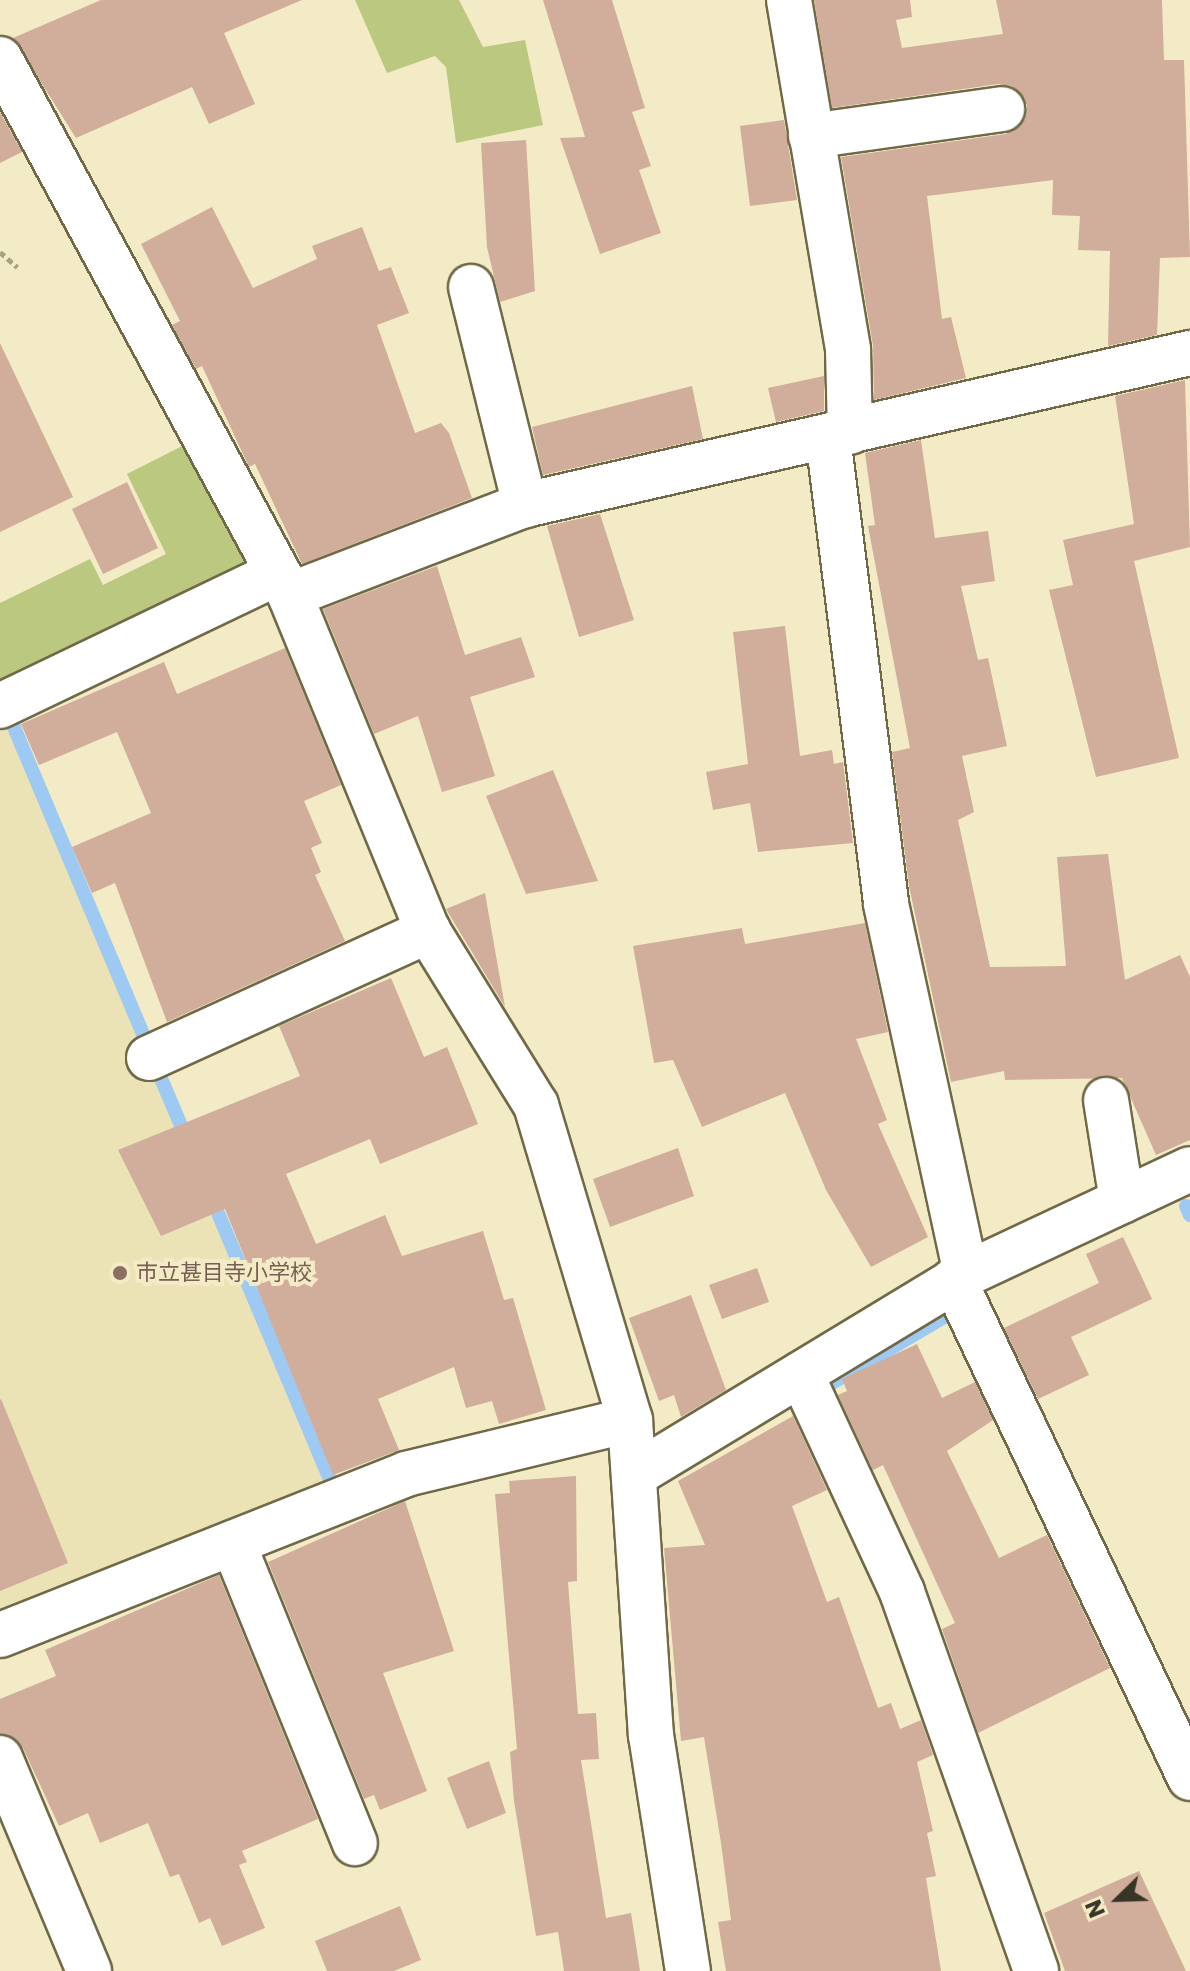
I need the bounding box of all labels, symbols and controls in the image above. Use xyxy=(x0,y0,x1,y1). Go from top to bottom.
place label: 市立甚目寺小学校 xyxy=(136,1260,312,1286)
marker: 市立甚目寺小学校 xyxy=(111,1264,129,1282)
north arrow xyxy=(1078,1859,1158,1939)
text: N xyxy=(1078,1895,1113,1922)

